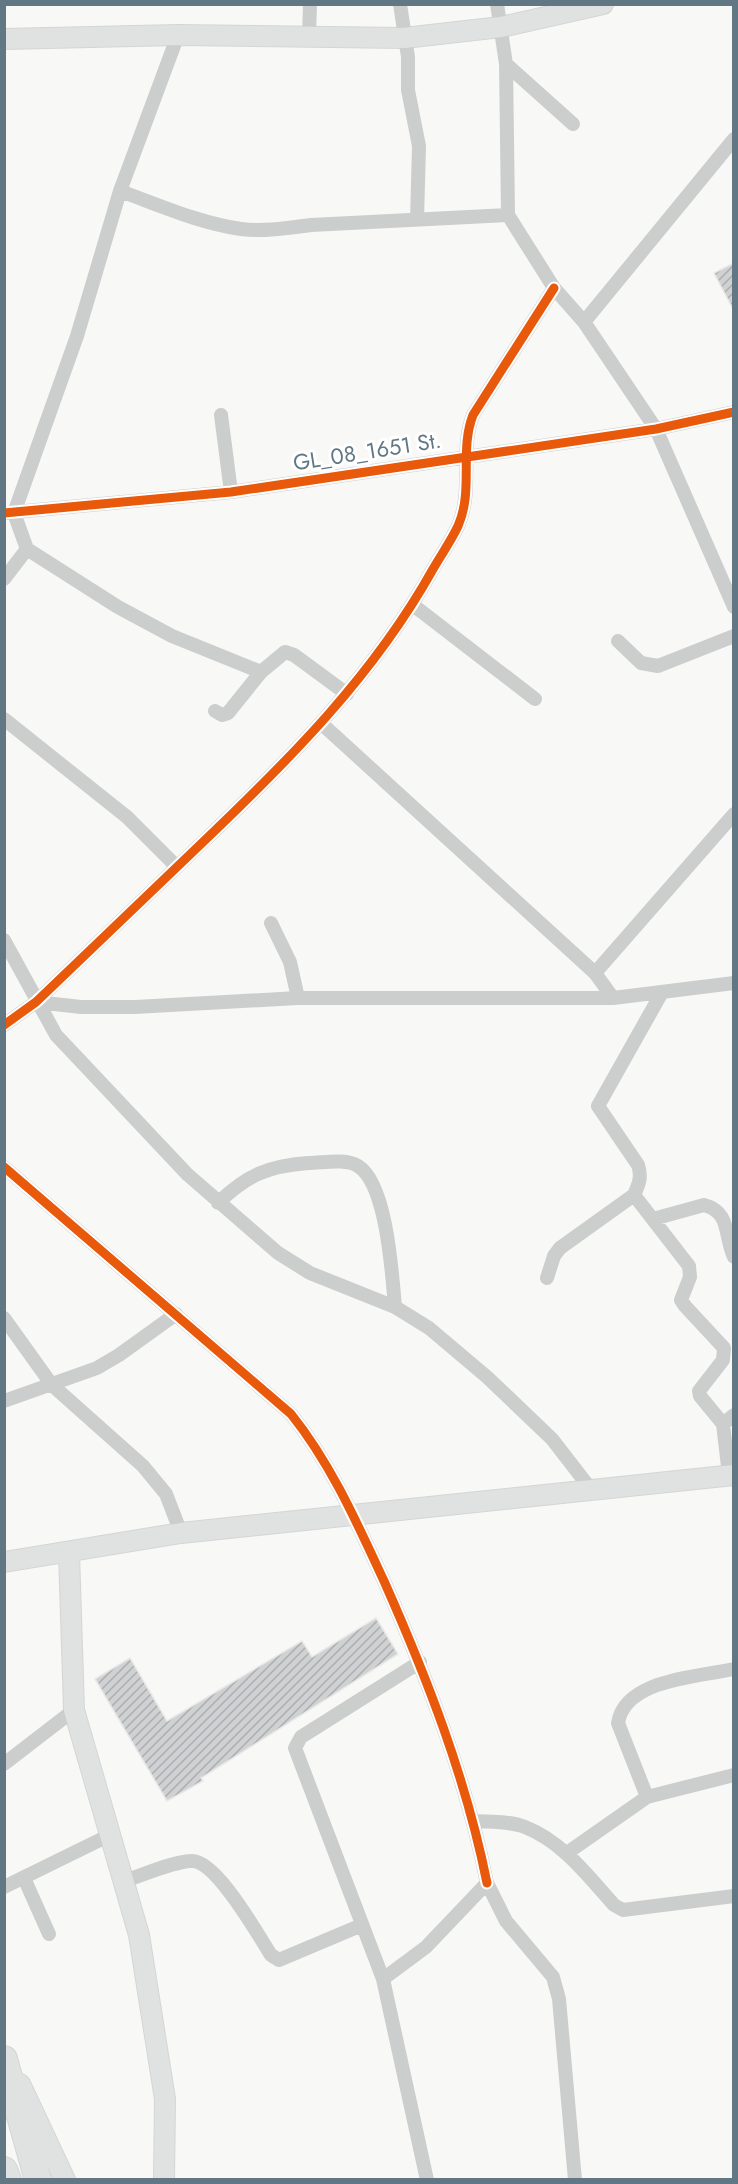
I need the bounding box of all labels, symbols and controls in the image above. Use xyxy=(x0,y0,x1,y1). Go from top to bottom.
street label: GL_08_1651 St. xyxy=(291,423,443,479)

